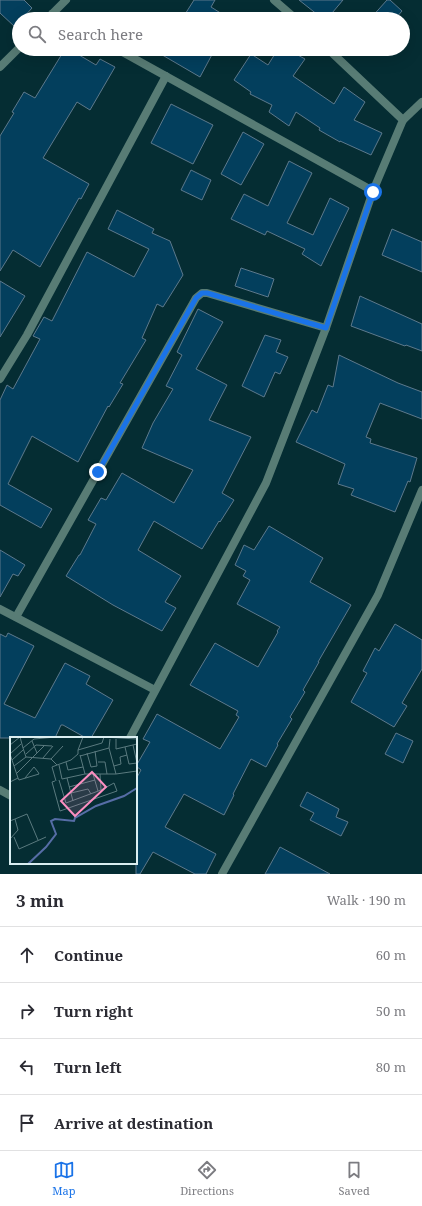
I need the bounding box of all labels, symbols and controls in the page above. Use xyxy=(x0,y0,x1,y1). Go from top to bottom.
search box xyxy=(12,12,410,56)
icon: search xyxy=(26,23,48,45)
text: Search here xyxy=(58,24,143,44)
route start xyxy=(364,183,382,201)
route end xyxy=(89,463,107,481)
inset map xyxy=(10,737,137,864)
text: 3 min xyxy=(16,889,64,912)
text: Walk · 190 m xyxy=(327,891,406,909)
icon: ahead xyxy=(16,944,38,966)
text: Continue xyxy=(54,945,123,965)
text: 60 m xyxy=(376,946,406,964)
icon: right xyxy=(16,1000,38,1022)
text: Turn right xyxy=(54,1001,133,1021)
text: 50 m xyxy=(376,1002,406,1020)
icon: left xyxy=(16,1056,38,1078)
text: Turn left xyxy=(54,1057,122,1077)
text: 80 m xyxy=(376,1058,406,1076)
icon: arrive xyxy=(16,1112,38,1134)
text: Arrive at destination xyxy=(54,1113,213,1133)
tab: Map xyxy=(52,1159,76,1198)
tab: Directions xyxy=(180,1159,234,1198)
tab: Saved xyxy=(339,1159,370,1198)

